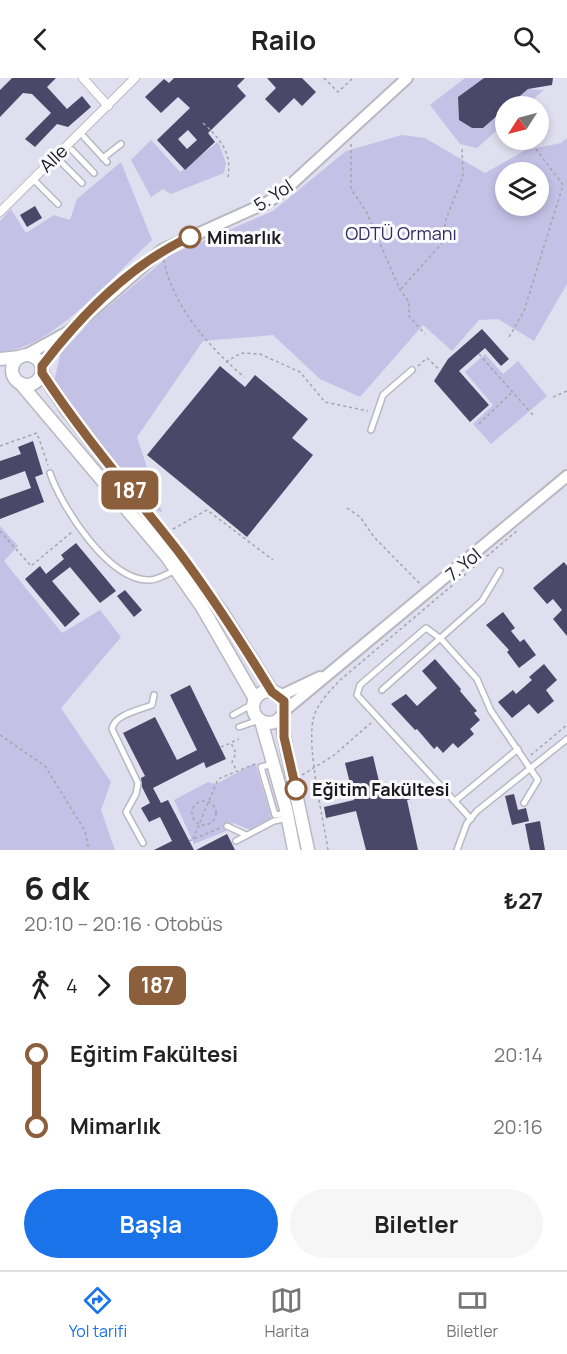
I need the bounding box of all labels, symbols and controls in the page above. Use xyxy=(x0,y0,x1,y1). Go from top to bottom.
text: Railo xyxy=(251,21,316,58)
icon: back xyxy=(24,23,57,56)
icon: search xyxy=(510,23,543,56)
north arrow xyxy=(495,96,549,150)
map controls xyxy=(495,96,549,216)
street label: Alle xyxy=(34,139,72,177)
button: layers xyxy=(495,162,549,216)
street label: 5. Yol xyxy=(249,174,297,216)
park label: ODTÜ Ormanı xyxy=(345,221,457,245)
place label: Mimarlık xyxy=(207,225,282,249)
marker: Mimarlık xyxy=(179,226,201,248)
line badge: 187 xyxy=(96,470,164,510)
text: 187 xyxy=(113,476,147,504)
street label: 7. Yol xyxy=(440,542,486,586)
place label: Eğitim Fakültesi xyxy=(312,777,450,801)
marker: Eğitim Fakültesi xyxy=(285,778,307,800)
text: 6 dk xyxy=(24,865,89,910)
text: ₺27 xyxy=(504,886,543,916)
text: 20:10 – 20:16 · Otobüs xyxy=(24,910,223,937)
icon: walk xyxy=(24,969,57,1002)
icon: forward xyxy=(87,969,120,1002)
text: 187 xyxy=(141,971,174,999)
text: 4 xyxy=(66,972,78,999)
text: Eğitim Fakültesi xyxy=(70,1039,238,1069)
text: 20:14 xyxy=(494,1041,543,1068)
text: Mimarlık xyxy=(70,1111,160,1141)
text: 20:16 xyxy=(493,1113,543,1140)
button: Başla xyxy=(24,1189,278,1258)
button: Biletler xyxy=(290,1189,543,1258)
tab: Yol tarifi xyxy=(69,1284,127,1342)
tab: Harita xyxy=(264,1284,309,1342)
tab: Biletler xyxy=(446,1284,498,1342)

